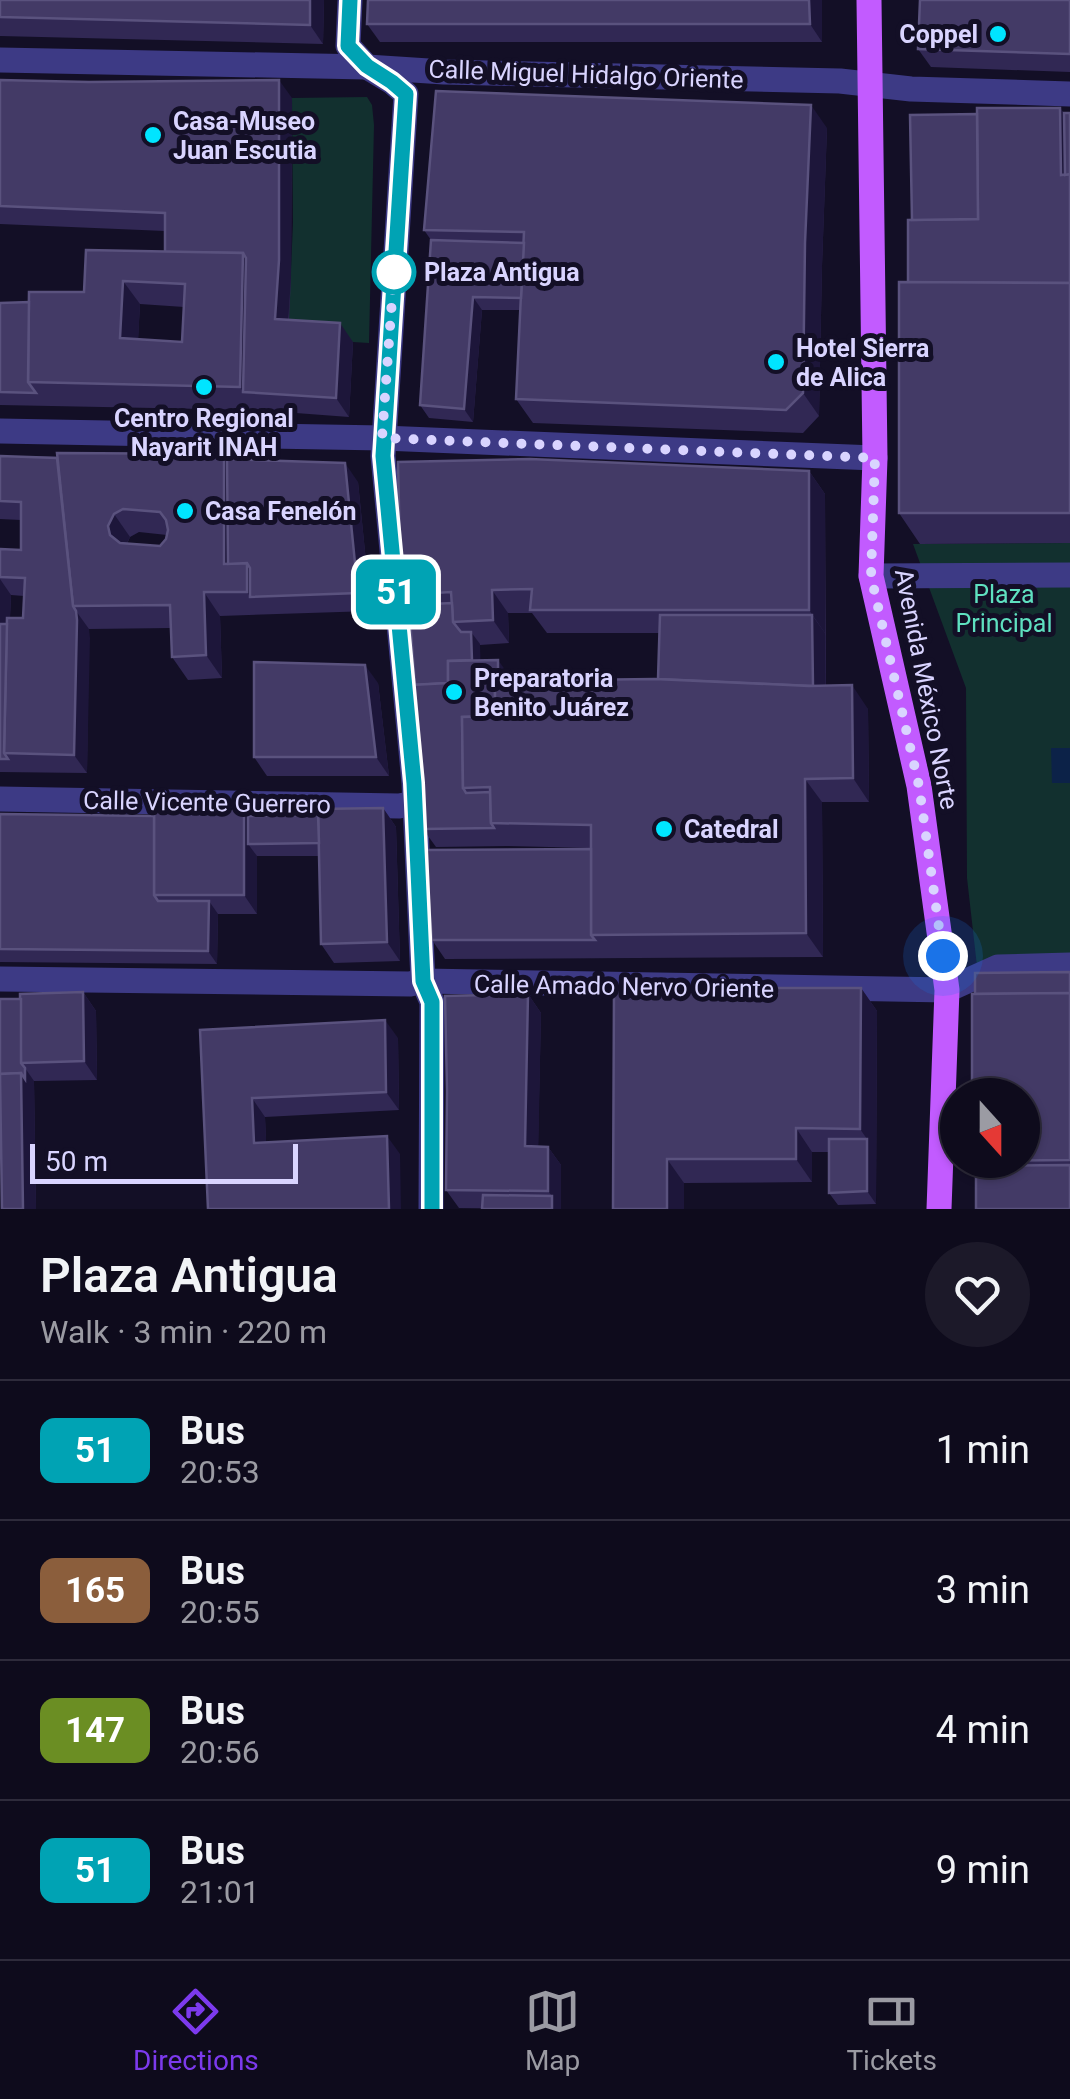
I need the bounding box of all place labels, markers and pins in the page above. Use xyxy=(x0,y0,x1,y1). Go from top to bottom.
place label: Coppel xyxy=(899,20,978,49)
marker: Coppel xyxy=(987,23,1009,45)
place label: Casa-Museo Juan Escutia xyxy=(173,107,317,165)
marker: Casa-Museo Juan Escutia xyxy=(142,124,164,146)
marker: Plaza Antigua xyxy=(373,251,415,293)
place label: Plaza Antigua xyxy=(424,258,580,287)
place label: Hotel Sierra de Alica xyxy=(796,334,929,392)
marker: Hotel Sierra de Alica xyxy=(765,351,787,373)
marker: Centro Regional Nayarit INAH xyxy=(193,376,215,398)
place label: Centro Regional Nayarit INAH xyxy=(114,404,294,462)
place label: Casa Fenelón xyxy=(205,497,356,526)
marker: Casa Fenelón xyxy=(174,500,196,522)
place label: Preparatoria Benito Juárez xyxy=(474,664,629,722)
marker: Preparatoria Benito Juárez xyxy=(443,681,465,703)
place label: Catedral xyxy=(684,815,779,844)
marker: Catedral xyxy=(653,818,675,840)

